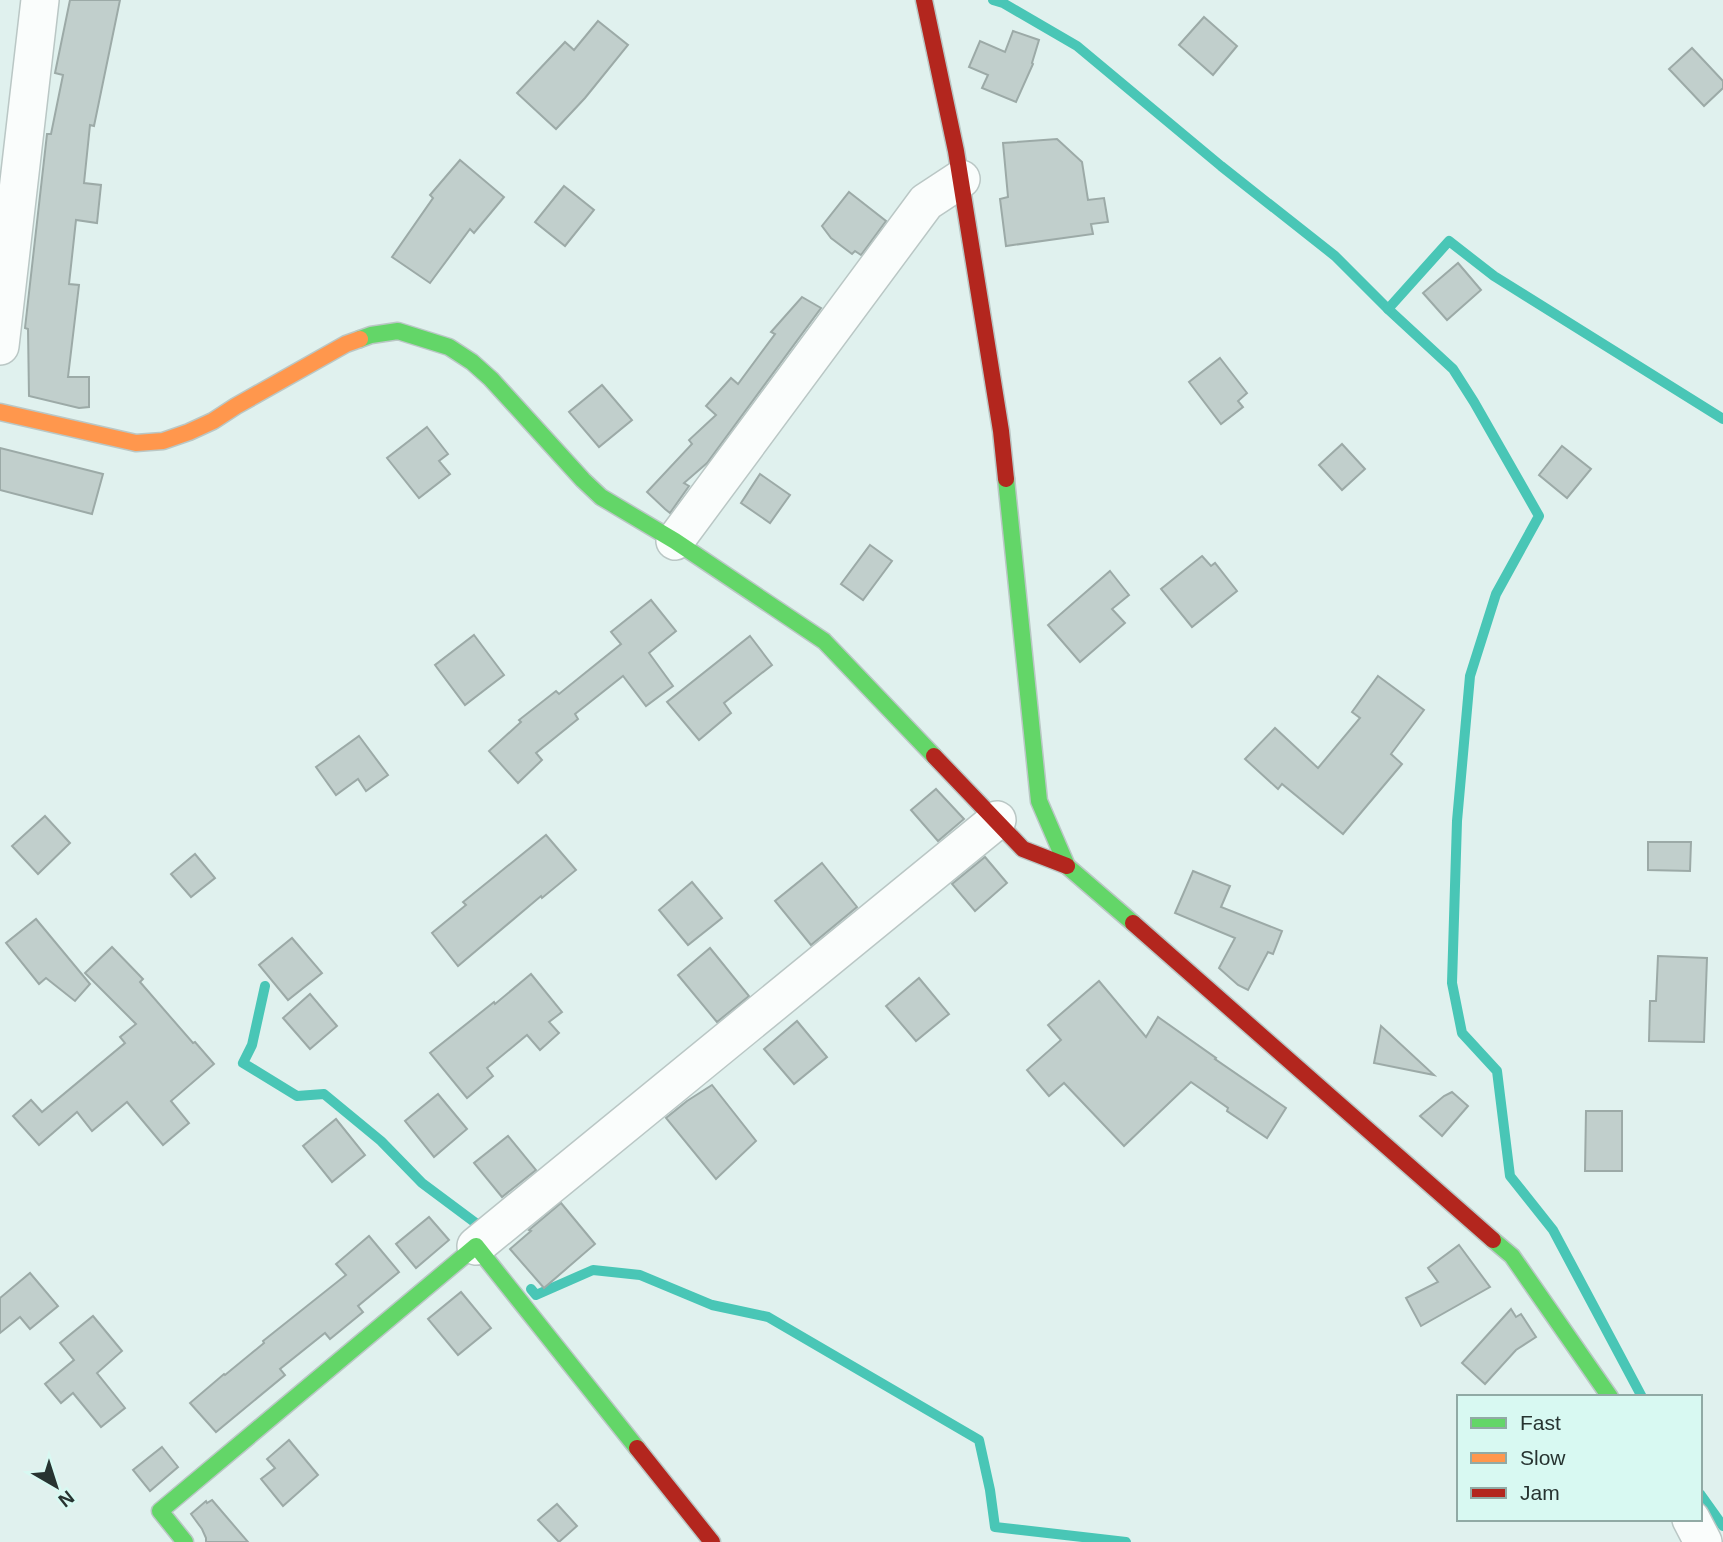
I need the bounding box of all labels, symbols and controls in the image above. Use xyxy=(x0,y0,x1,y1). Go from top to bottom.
legend xyxy=(1457,1395,1702,1521)
text: Fast xyxy=(1520,1411,1561,1434)
text: Slow xyxy=(1520,1446,1566,1469)
north arrow xyxy=(21,1451,91,1521)
text: Jam xyxy=(1520,1481,1560,1504)
text: N xyxy=(54,1486,78,1511)

